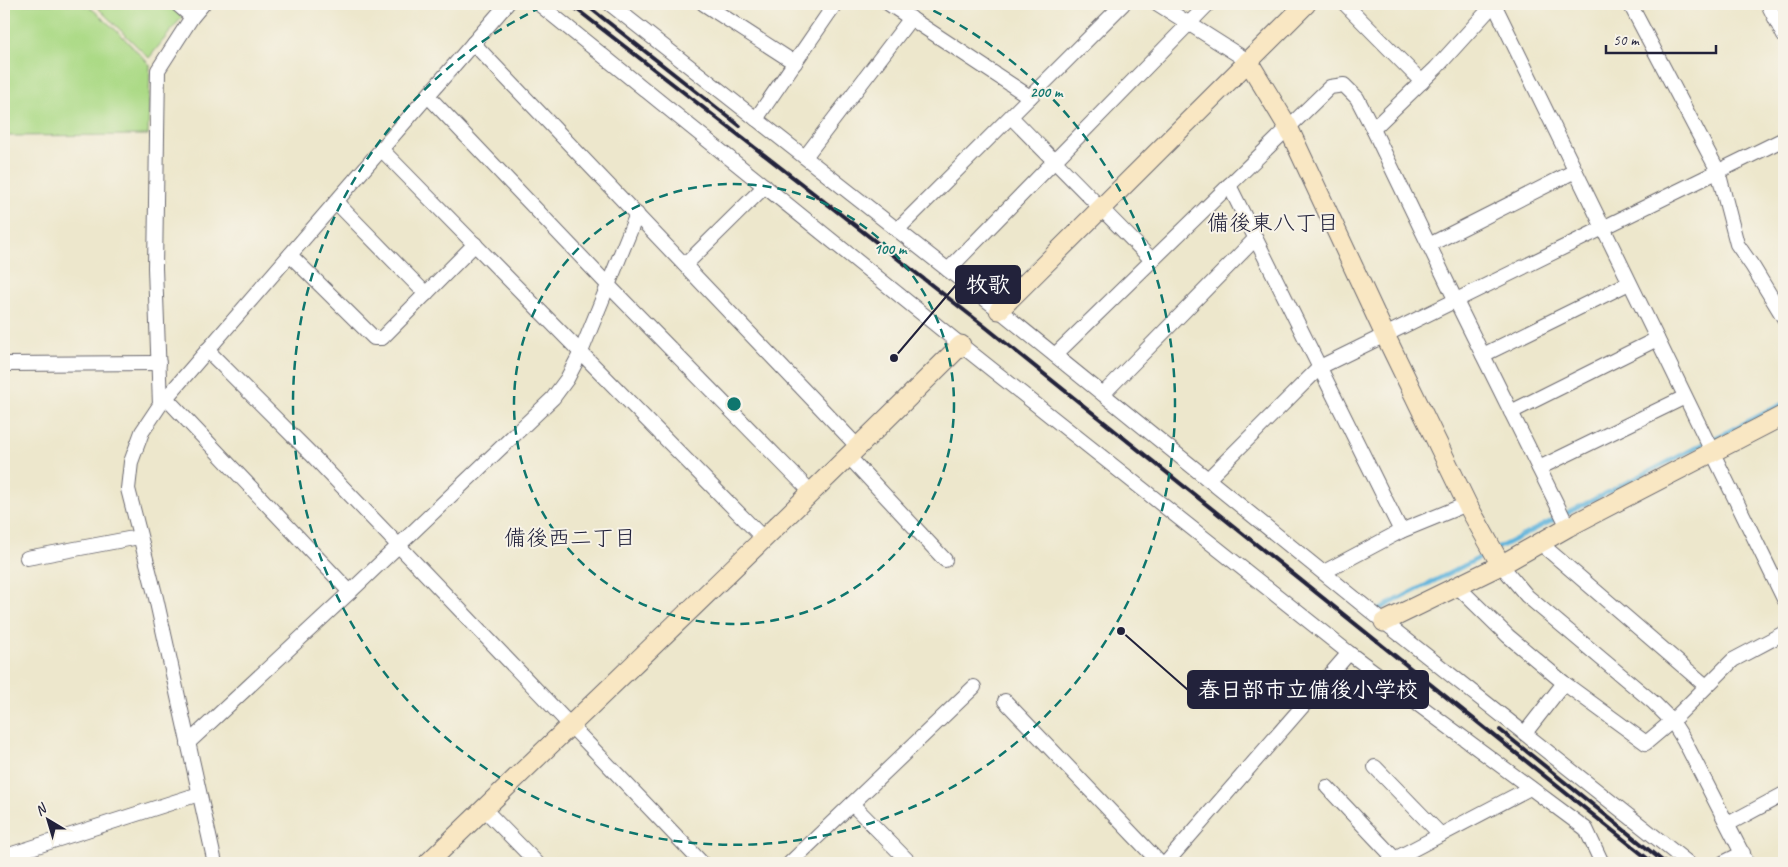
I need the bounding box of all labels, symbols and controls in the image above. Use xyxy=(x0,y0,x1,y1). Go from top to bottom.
scale bar xyxy=(1606,22,1716,54)
text: 50 m xyxy=(1613,31,1640,50)
text: 200 m xyxy=(1030,83,1064,102)
district label: 備後東八丁目 xyxy=(1207,209,1339,237)
text: 100 m xyxy=(874,240,908,259)
callout: 牧歌 xyxy=(956,266,1020,303)
text: 牧歌 xyxy=(966,271,1010,299)
centre of rings xyxy=(725,395,743,413)
district label: 備後西二丁目 xyxy=(504,524,636,552)
callout: 春日部市立備後小学校 xyxy=(1188,671,1428,708)
text: 春日部市立備後小学校 xyxy=(1198,676,1418,704)
north arrow xyxy=(22,794,72,844)
text: N xyxy=(32,799,51,820)

